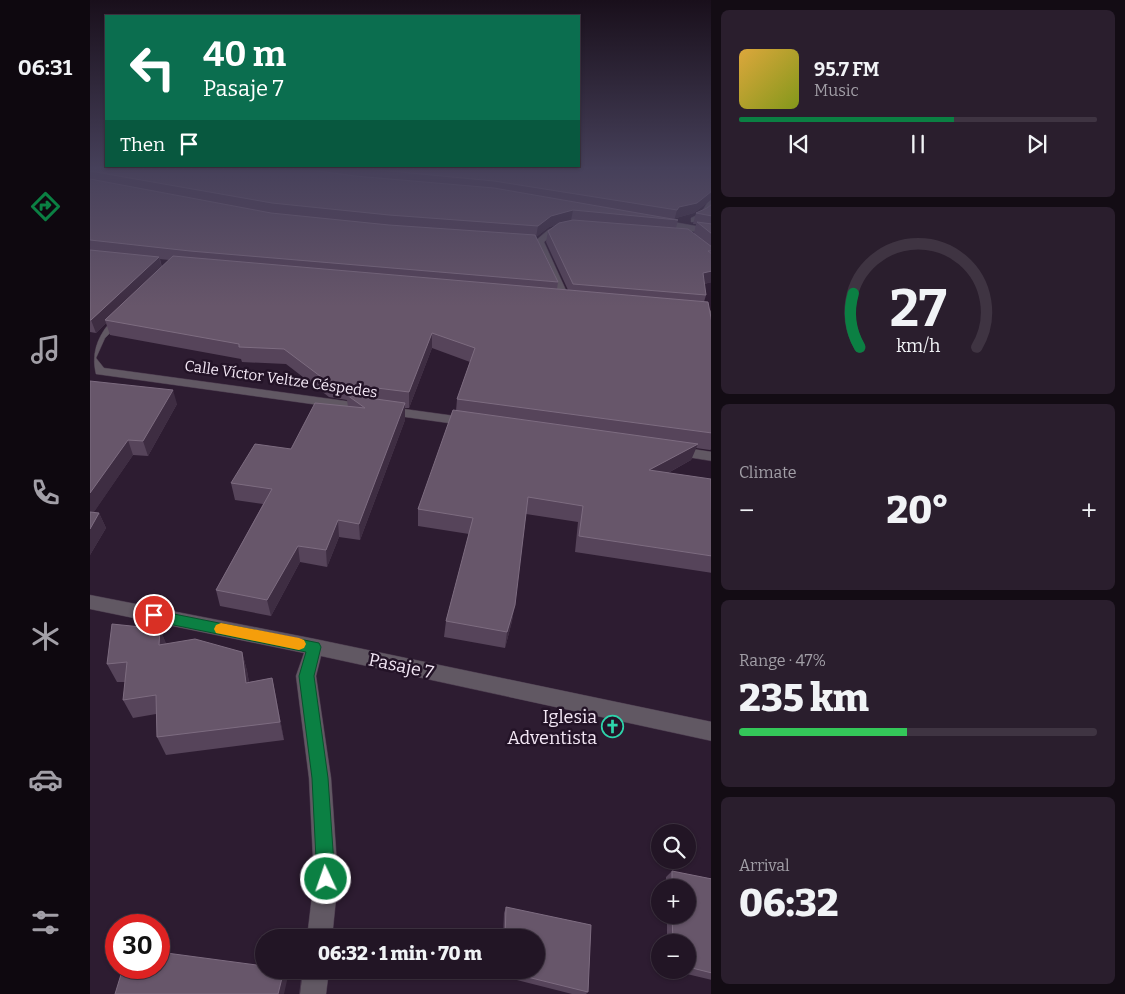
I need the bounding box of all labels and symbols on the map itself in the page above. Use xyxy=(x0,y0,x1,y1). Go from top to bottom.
street label: Calle Víctor Veltze Céspedes xyxy=(183,357,379,401)
pin xyxy=(133,594,175,636)
street label: Pasaje 7 xyxy=(366,648,436,684)
place label: Iglesia Adventista xyxy=(507,706,597,749)
church icon: Iglesia Adventista xyxy=(601,715,625,739)
position arrow xyxy=(299,852,351,904)
speed limit sign: 30 xyxy=(105,914,170,979)

